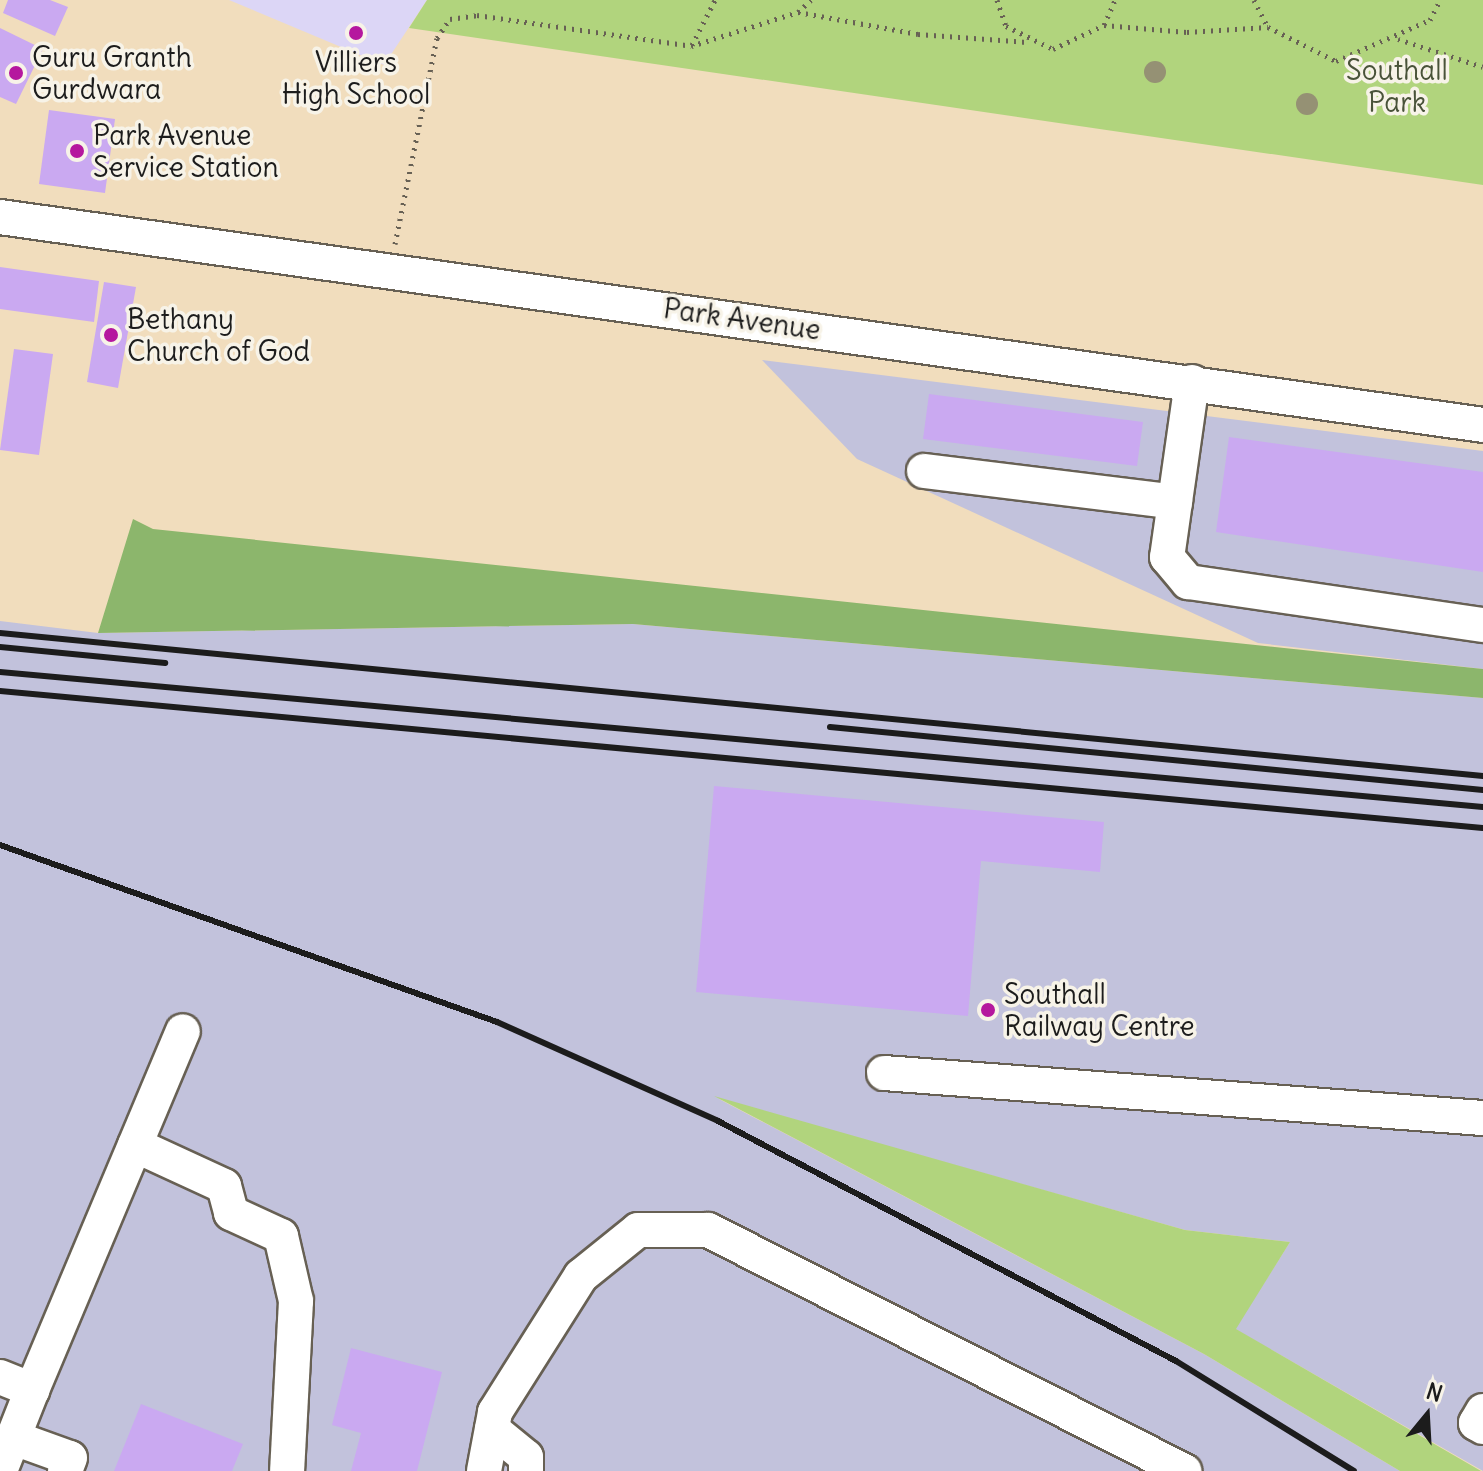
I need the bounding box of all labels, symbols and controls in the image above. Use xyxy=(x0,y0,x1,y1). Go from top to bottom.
marker: Villiers High School xyxy=(347,24,365,42)
place label: Guru Granth Gurdwara xyxy=(32,40,192,106)
place label: Villiers High School xyxy=(282,45,430,111)
park label: Southall Park xyxy=(1346,53,1448,119)
marker: Guru Granth Gurdwara xyxy=(7,64,25,82)
place label: Park Avenue Service Station xyxy=(93,118,279,184)
marker: Park Avenue Service Station xyxy=(68,142,86,160)
street label: Park Avenue xyxy=(661,291,823,347)
place label: Bethany Church of God xyxy=(127,302,310,368)
marker: Bethany Church of God xyxy=(102,326,120,344)
place label: Southall Railway Centre xyxy=(1004,977,1194,1043)
marker: Southall Railway Centre xyxy=(979,1001,997,1019)
north arrow xyxy=(1387,1375,1467,1455)
text: N xyxy=(1423,1377,1446,1408)

